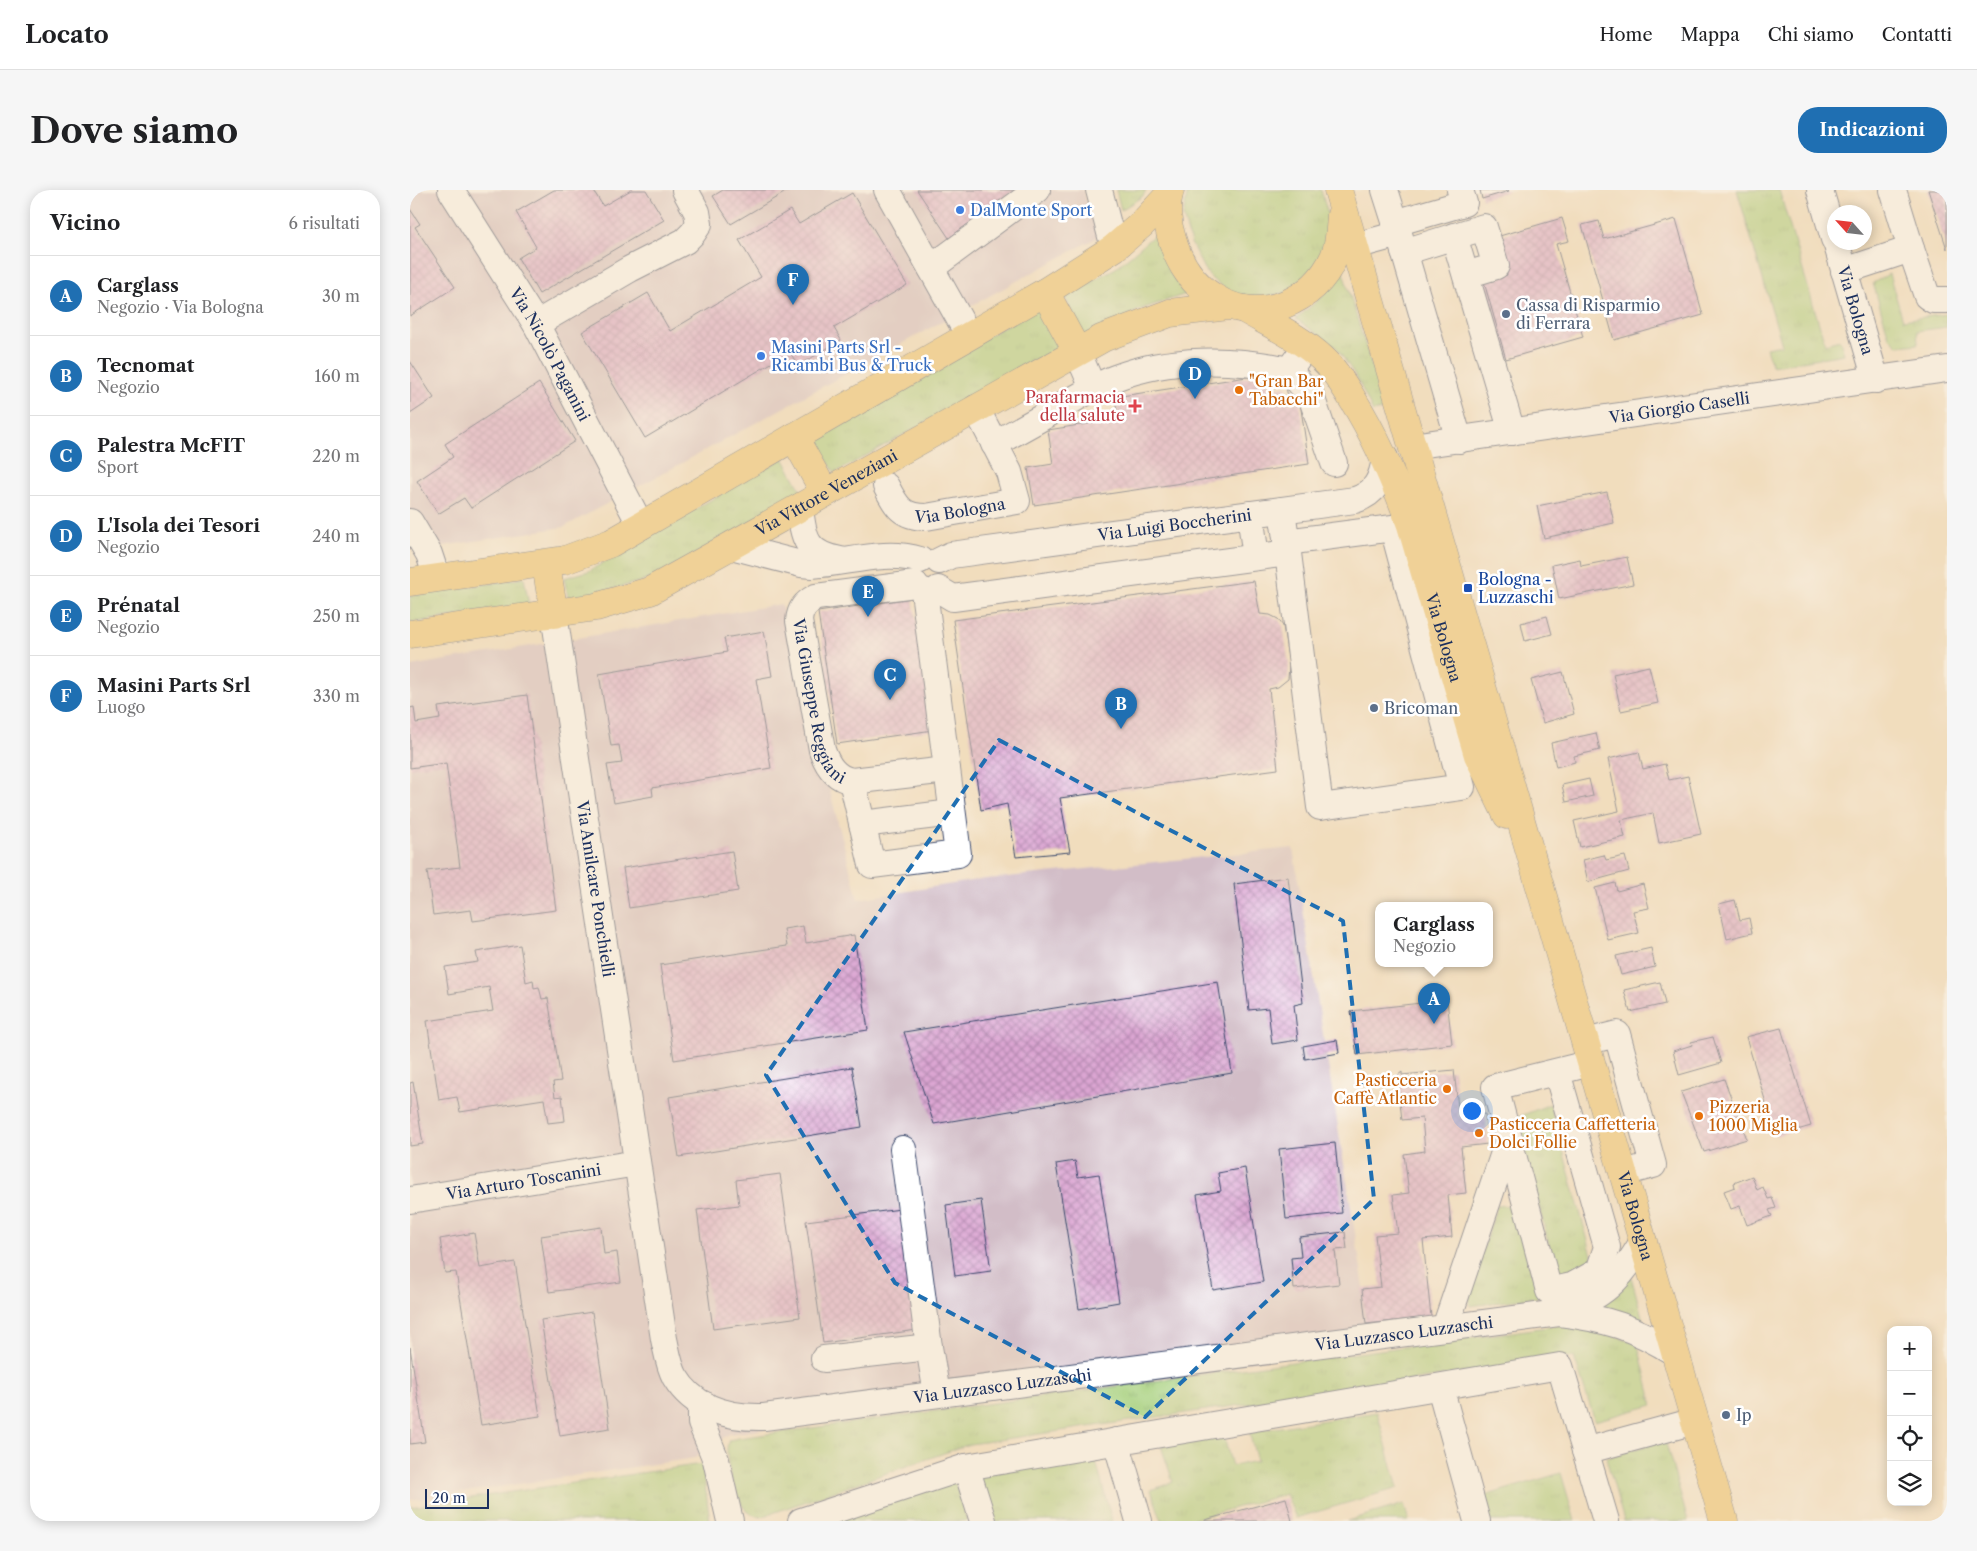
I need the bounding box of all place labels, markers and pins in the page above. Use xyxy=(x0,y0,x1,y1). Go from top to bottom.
place label: DalMonte Sport xyxy=(970,200,1093,220)
marker: DalMonte Sport xyxy=(954,204,966,216)
pin: F xyxy=(777,264,809,305)
place label: Cassa di Risparmio di Ferrara xyxy=(1516,295,1660,333)
marker: Cassa di Risparmio di Ferrara xyxy=(1500,308,1512,320)
place label: Masini Parts Srl - Ricambi Bus & Truck xyxy=(771,337,933,375)
marker: Masini Parts Srl - Ricambi Bus & Truck xyxy=(755,350,767,362)
pin: D xyxy=(1179,358,1211,399)
place label: "Gran Bar Tabacchi" xyxy=(1249,371,1324,409)
marker: "Gran Bar Tabacchi" xyxy=(1233,384,1245,396)
place label: Parafarmacia della salute xyxy=(1025,387,1126,425)
marker: Parafarmacia della salute xyxy=(1129,400,1141,412)
place label: Bologna - Luzzaschi xyxy=(1478,569,1554,607)
pin: E xyxy=(852,576,884,617)
marker: Bologna - Luzzaschi xyxy=(1462,582,1474,594)
pin: C xyxy=(874,659,906,700)
pin: B xyxy=(1105,688,1137,729)
place label: Bricoman xyxy=(1384,698,1458,718)
marker: Bricoman xyxy=(1368,702,1380,714)
pin: A xyxy=(1418,983,1450,1024)
place label: Pasticceria Caffè Atlantic xyxy=(1333,1070,1438,1108)
marker: Pasticceria Caffè Atlantic xyxy=(1441,1083,1453,1095)
place label: Pizzeria 1000 Miglia xyxy=(1709,1097,1799,1135)
marker: Pizzeria 1000 Miglia xyxy=(1693,1110,1705,1122)
place label: Pasticceria Caffetteria Dolci Follie xyxy=(1489,1114,1656,1152)
marker: Pasticceria Caffetteria Dolci Follie xyxy=(1473,1127,1485,1139)
place label: Ip xyxy=(1736,1405,1752,1425)
marker: Ip xyxy=(1720,1409,1732,1421)

